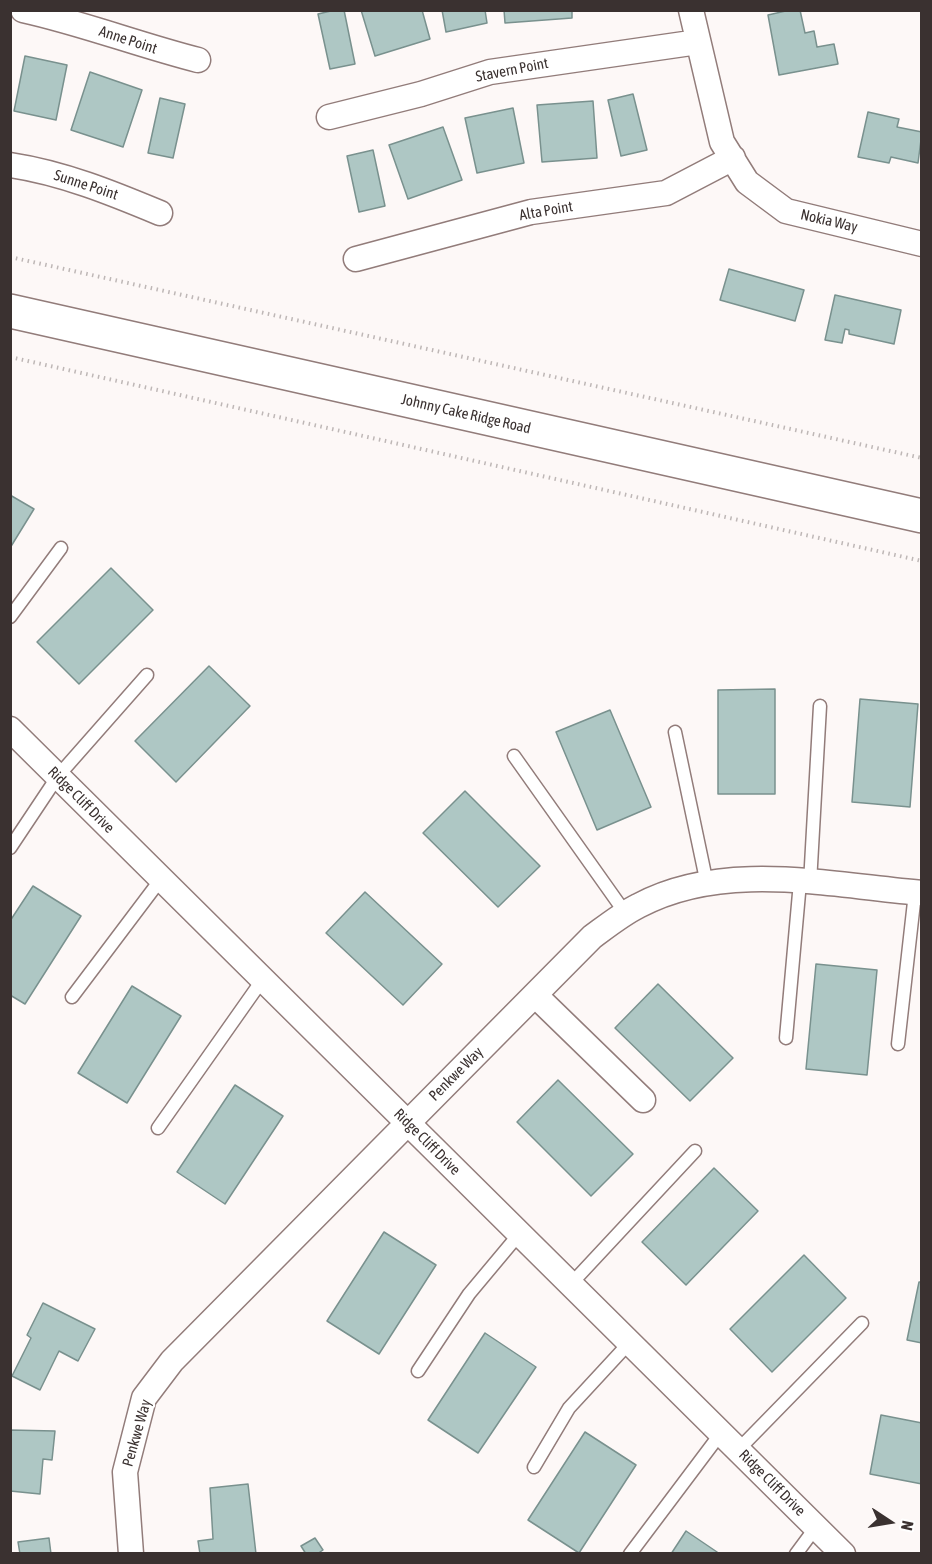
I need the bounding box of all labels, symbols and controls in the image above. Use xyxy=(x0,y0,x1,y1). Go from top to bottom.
street label: Anne Point xyxy=(97,22,159,58)
street label: Stavern Point xyxy=(474,54,550,86)
street label: Sunne Point xyxy=(52,166,120,204)
street label: Alta Point xyxy=(518,197,574,225)
street label: Nokia Way xyxy=(799,206,859,236)
street label: Johnny Cake Ridge Road xyxy=(399,390,533,438)
street label: Ridge Cliff Drive xyxy=(44,763,118,837)
street label: Penkwe Way xyxy=(425,1043,487,1105)
street label: Ridge Cliff Drive xyxy=(390,1105,464,1179)
street label: Penkwe Way xyxy=(119,1397,155,1469)
street label: Ridge Cliff Drive xyxy=(735,1446,809,1520)
north arrow xyxy=(860,1492,920,1552)
text: N xyxy=(898,1519,917,1532)

